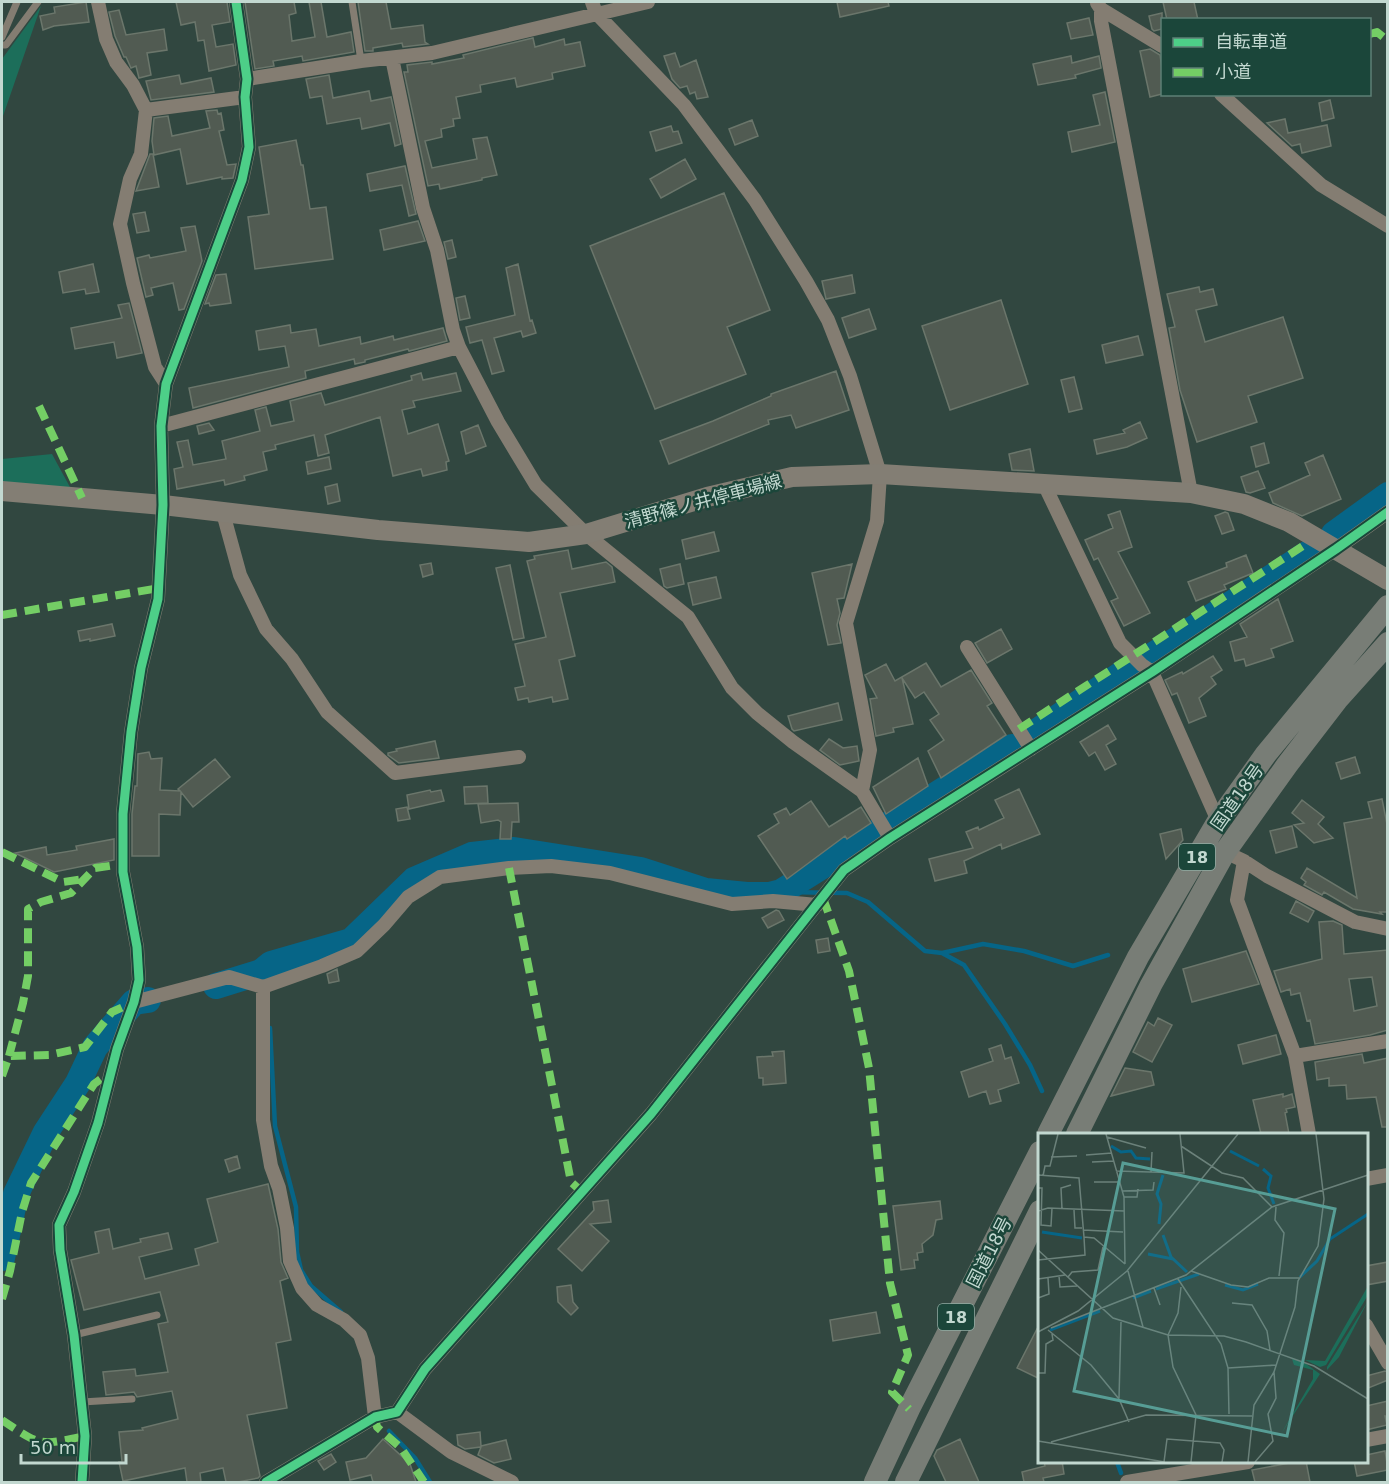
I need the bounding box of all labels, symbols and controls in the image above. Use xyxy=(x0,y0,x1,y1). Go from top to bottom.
legend xyxy=(1161,18,1371,96)
text: 自転車道 xyxy=(1215,31,1287,52)
text: 小道 xyxy=(1215,61,1251,82)
street label: 清野篠ノ井停車場線 xyxy=(622,470,784,532)
street label: 国道18号 xyxy=(1206,759,1268,835)
road number: 18 xyxy=(1179,844,1215,870)
inset map xyxy=(1038,1133,1368,1463)
street label: 国道18号 xyxy=(962,1213,1016,1291)
road number: 18 xyxy=(938,1304,974,1330)
scale bar xyxy=(21,1427,126,1465)
text: 50 m xyxy=(30,1437,76,1458)

